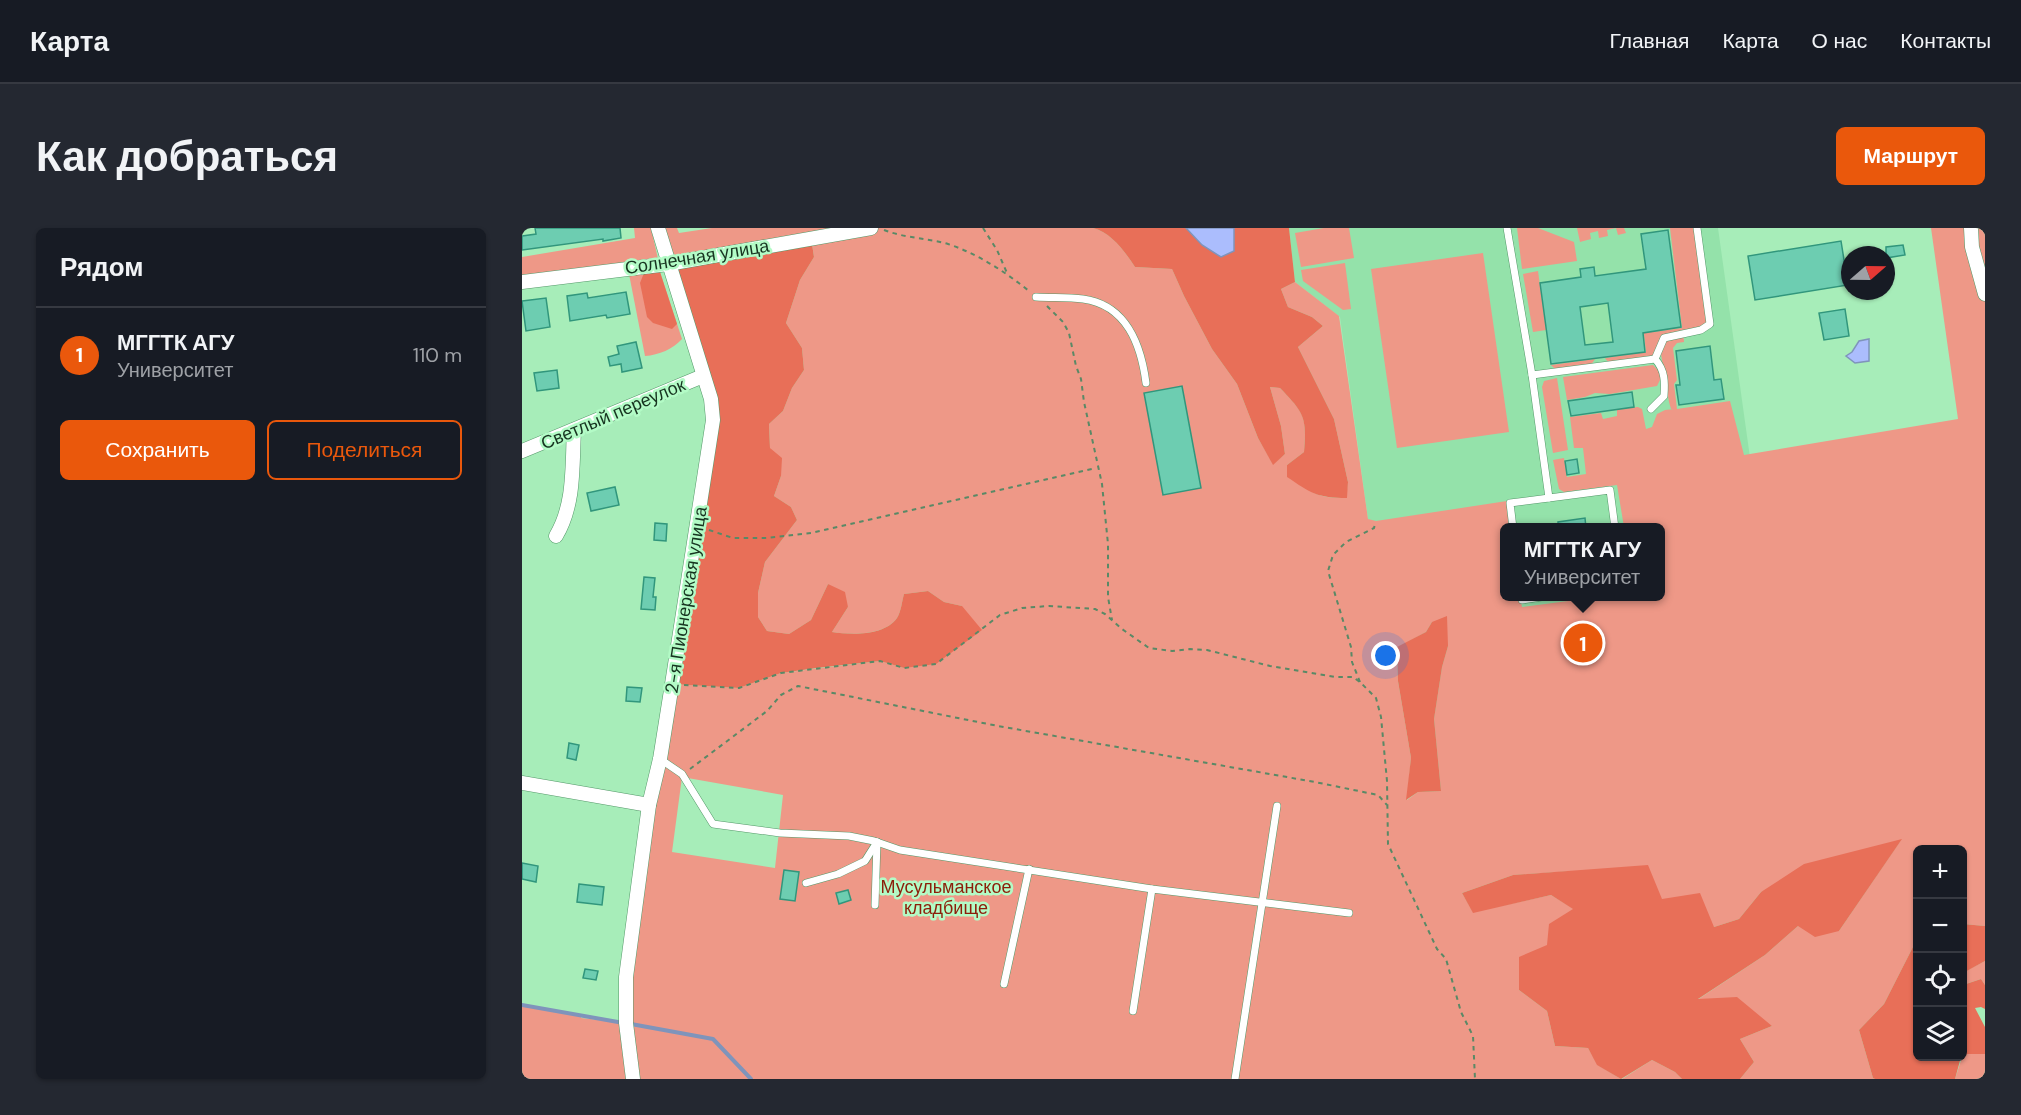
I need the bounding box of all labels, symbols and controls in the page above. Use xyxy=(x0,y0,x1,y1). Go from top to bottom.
text: Карта xyxy=(30,23,109,60)
text: Главная xyxy=(1609,27,1689,55)
text: Карта xyxy=(1722,27,1779,55)
text: О нас xyxy=(1812,27,1867,55)
text: Контакты xyxy=(1900,27,1991,55)
button: Маршрут xyxy=(1836,127,1985,185)
text: Как добраться xyxy=(36,129,338,184)
street label: Солнечная улица xyxy=(623,234,772,280)
north arrow xyxy=(1841,246,1895,300)
text: Рядом xyxy=(60,250,143,284)
text: МГГТК АГУ xyxy=(117,328,234,357)
text: 1 xyxy=(76,342,83,368)
text: 110 m xyxy=(413,342,462,368)
text: Университет xyxy=(117,357,233,383)
street label: Светлый переулок xyxy=(537,373,689,455)
button: Сохранить xyxy=(60,420,255,480)
button: Поделиться xyxy=(267,420,462,480)
street label: 2-я Пионерская улица xyxy=(659,504,713,695)
popup xyxy=(1500,523,1665,601)
text: МГГТК АГУ xyxy=(1524,535,1641,564)
text: Университет xyxy=(1524,564,1640,590)
pin: 1 xyxy=(1564,620,1602,666)
your location xyxy=(1371,641,1400,670)
map controls xyxy=(1913,845,1967,1061)
button: + xyxy=(1913,845,1967,899)
park label: Мусульманское кладбище xyxy=(881,875,1011,920)
button: − xyxy=(1913,899,1967,953)
button: locate xyxy=(1913,953,1967,1007)
button: layers xyxy=(1913,1007,1967,1061)

